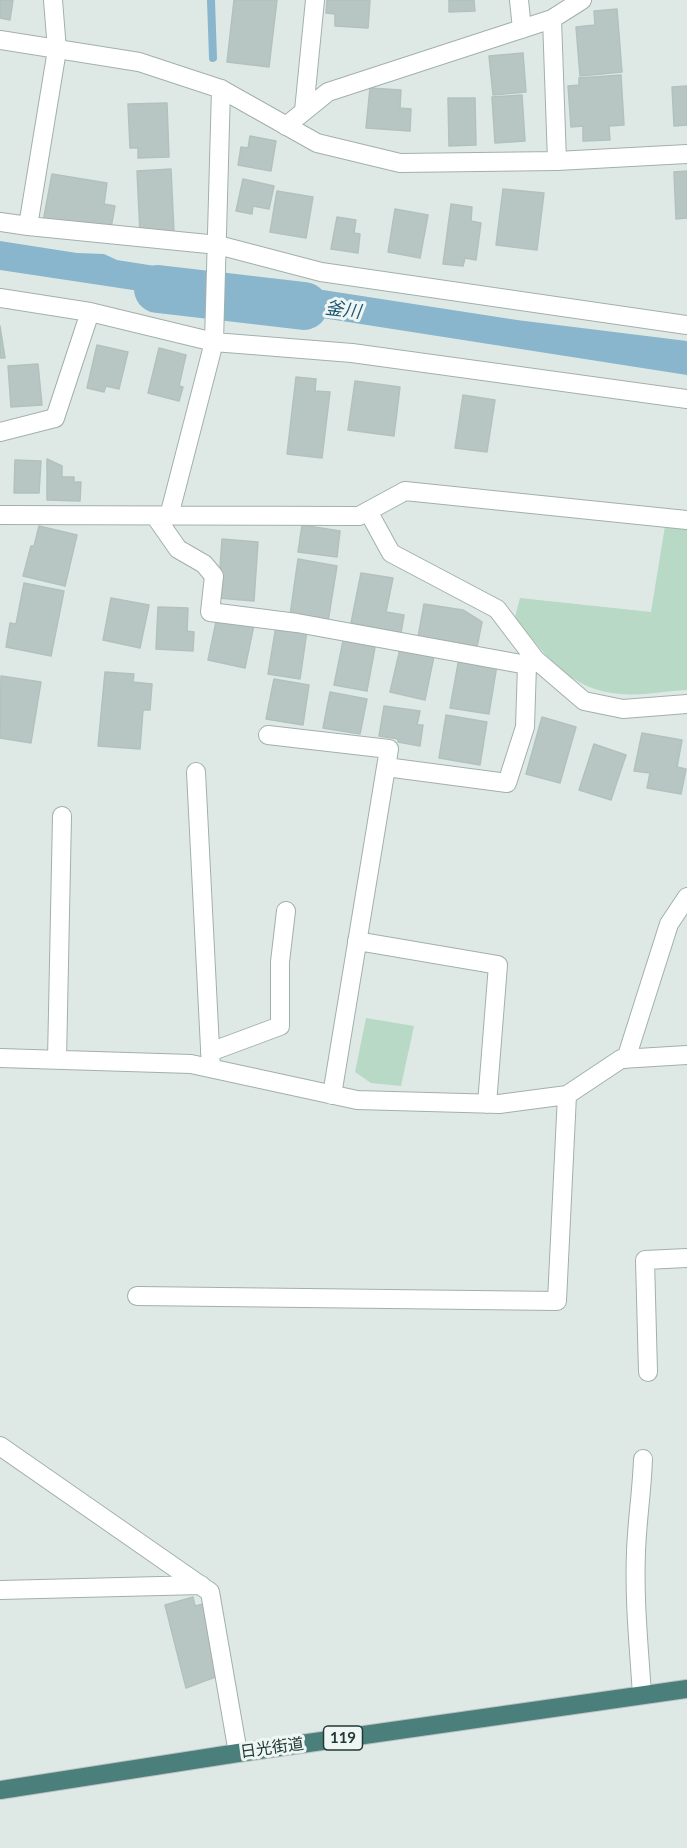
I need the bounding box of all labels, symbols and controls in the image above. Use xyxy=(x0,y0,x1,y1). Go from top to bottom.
water label: 釜川 xyxy=(324,297,362,323)
road number: 119 xyxy=(324,1726,362,1750)
street label: 日光街道 xyxy=(239,1734,305,1762)

